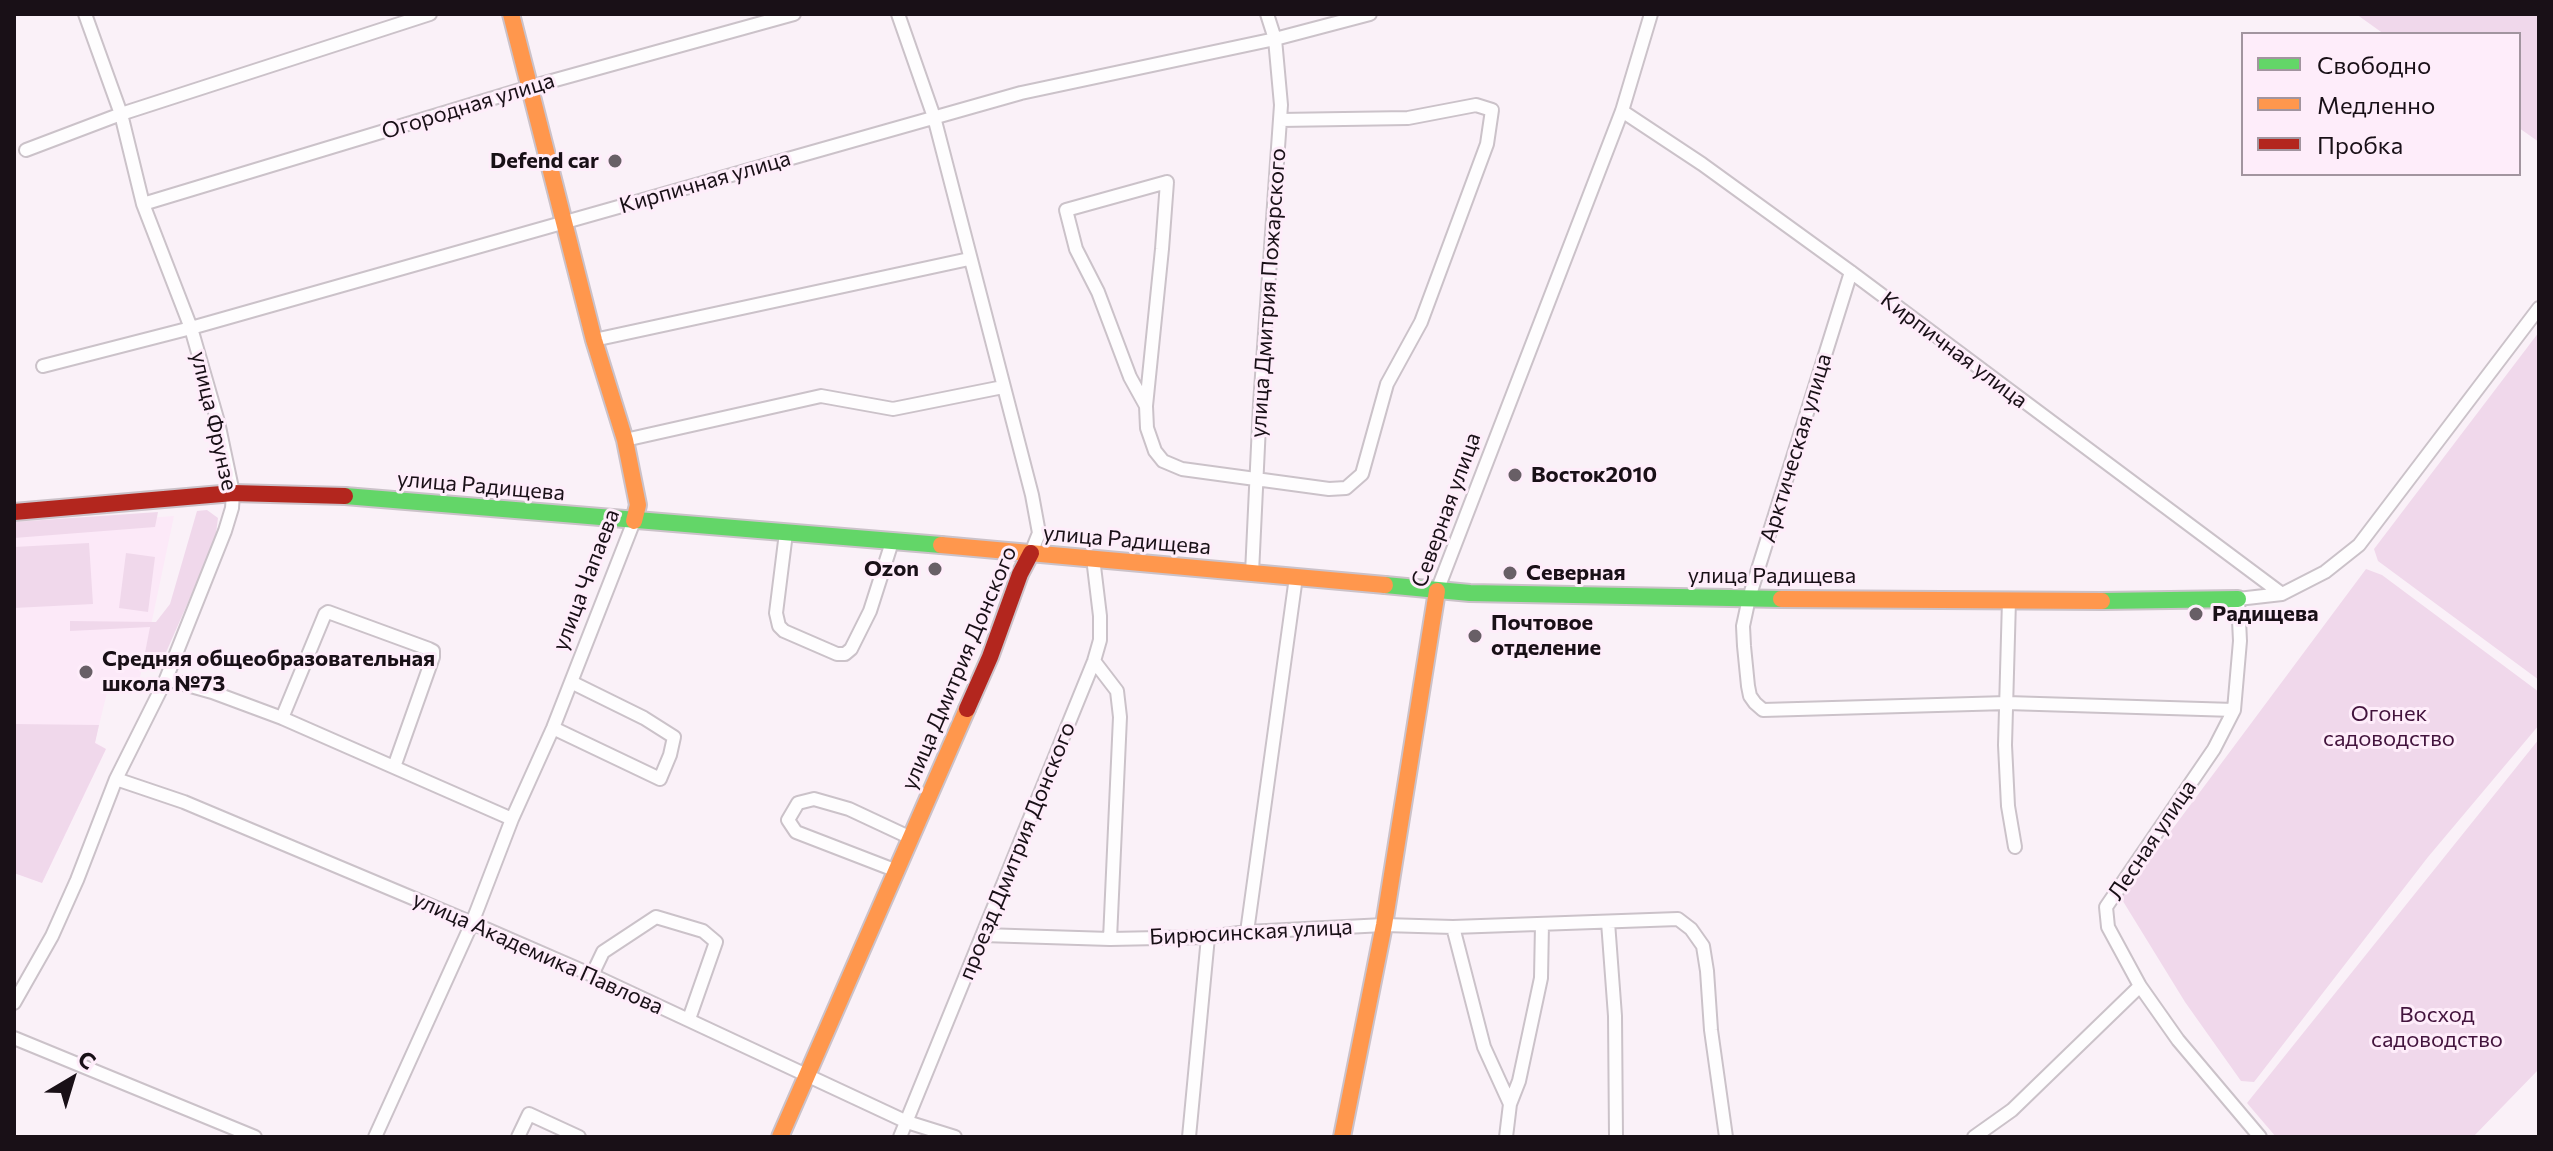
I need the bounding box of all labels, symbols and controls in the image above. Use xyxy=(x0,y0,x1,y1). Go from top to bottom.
legend xyxy=(2241,32,2521,176)
text: Свободно xyxy=(2317,50,2431,79)
street label: Огородная улица xyxy=(378,67,558,145)
text: Медленно xyxy=(2317,90,2435,119)
text: Пробка xyxy=(2317,130,2403,159)
street label: Кирпичная улица xyxy=(616,145,794,219)
street label: улица Дмитрия Пожарского xyxy=(1245,147,1291,439)
place label: Defend car xyxy=(490,148,599,174)
marker: Defend car xyxy=(606,152,624,170)
street label: Кирпичная улица xyxy=(1875,286,2033,414)
street label: улица Фрунзе xyxy=(185,349,243,493)
street label: Арктическая улица xyxy=(1755,350,1837,546)
street label: Северная улица xyxy=(1406,429,1486,591)
place label: Восток2010 xyxy=(1531,462,1657,488)
street label: улица Радищева xyxy=(396,466,566,506)
marker: Восток2010 xyxy=(1506,466,1524,484)
street label: улица Чапаева xyxy=(547,506,625,654)
street label: улица Радищева xyxy=(1042,520,1212,560)
street label: улица Дмитрия Донского xyxy=(896,542,1022,794)
place label: Ozon xyxy=(864,556,919,582)
marker: Ozon xyxy=(926,560,944,578)
place label: Северная xyxy=(1526,560,1626,586)
street label: улица Радищева xyxy=(1688,563,1856,589)
marker: Северная xyxy=(1501,564,1519,582)
place label: Радищева xyxy=(2212,601,2318,627)
marker: Радищева xyxy=(2187,605,2205,623)
place label: Почтовое отделение xyxy=(1491,610,1601,662)
marker: Почтовое отделение xyxy=(1466,627,1484,645)
place label: Средняя общеобразовательная школа №73 xyxy=(102,646,435,698)
marker: Средняя общеобразовательная школа №73 xyxy=(77,663,95,681)
park label: Огонек садоводство xyxy=(2323,701,2455,752)
street label: проезд Дмитрия Донского xyxy=(953,718,1081,984)
street label: Лесная улица xyxy=(2102,775,2202,905)
street label: улица Академика Павлова xyxy=(409,886,667,1020)
street label: Бирюсинская улица xyxy=(1149,913,1353,951)
park label: Восход садоводство xyxy=(2371,1002,2503,1054)
north arrow xyxy=(32,1039,112,1119)
text: С xyxy=(73,1044,101,1075)

